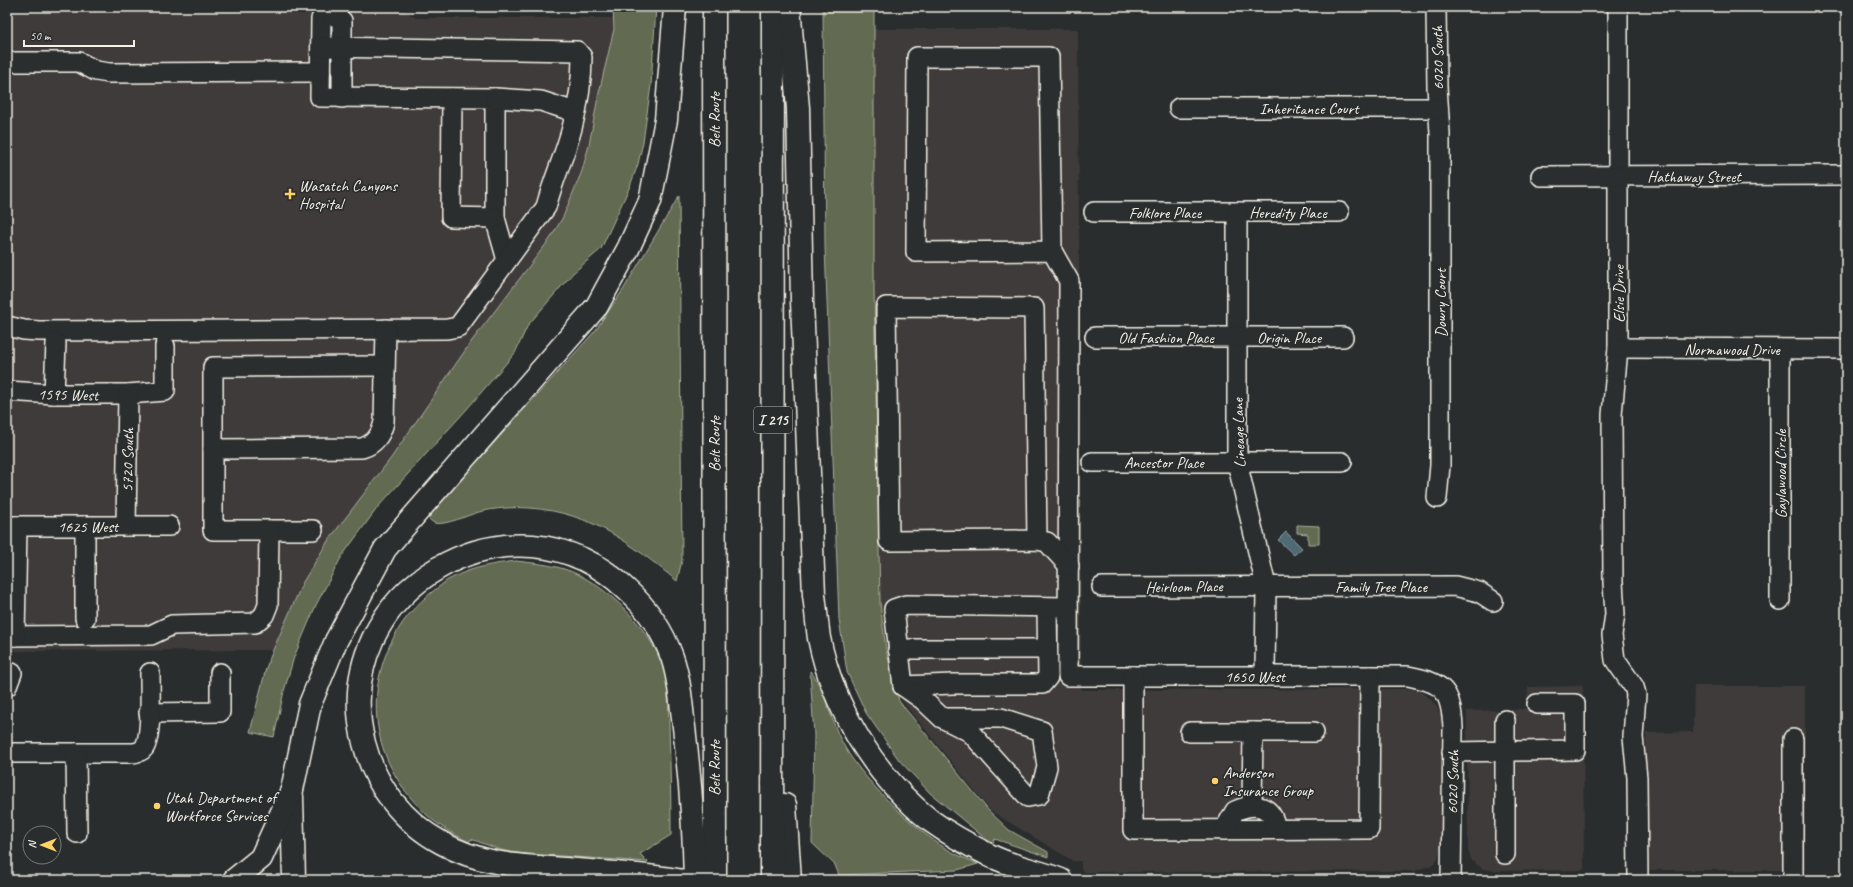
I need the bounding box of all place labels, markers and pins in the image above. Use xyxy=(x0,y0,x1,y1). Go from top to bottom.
place label: Wasatch Canyons Hospital xyxy=(299,176,399,214)
marker: Wasatch Canyons Hospital xyxy=(284,188,296,200)
place label: Anderson Insurance Group xyxy=(1223,763,1314,801)
marker: Anderson Insurance Group xyxy=(1210,776,1220,786)
place label: Utah Department of Workforce Services xyxy=(165,788,280,826)
marker: Utah Department of Workforce Services xyxy=(152,801,162,811)

